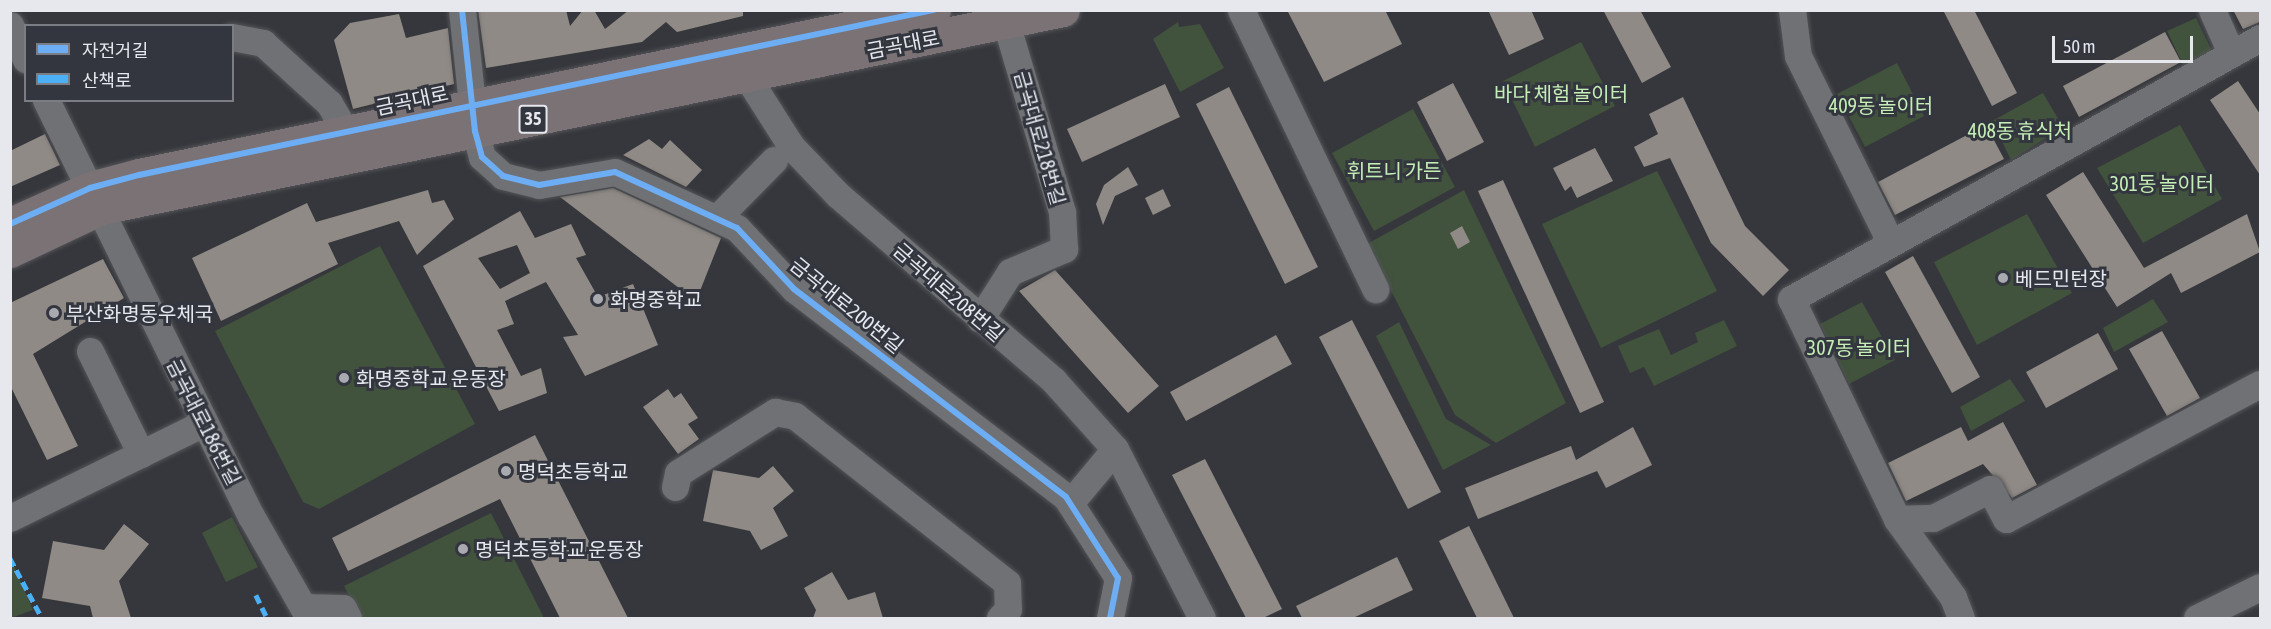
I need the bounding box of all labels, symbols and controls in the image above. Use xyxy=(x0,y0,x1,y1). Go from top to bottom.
legend xyxy=(24,24,234,102)
scale bar xyxy=(2055,24,2196,62)
street label: 금곡대로 xyxy=(865,25,941,63)
text: 50 m xyxy=(2063,36,2095,57)
text: 자전거길 xyxy=(82,40,148,61)
street label: 금곡대로218번길 xyxy=(1009,68,1071,208)
text: 산책로 xyxy=(82,70,132,91)
street label: 금곡대로 xyxy=(374,81,450,119)
park label: 바다 체험 놀이터 xyxy=(1494,81,1628,105)
park label: 409동 놀이터 xyxy=(1829,93,1933,117)
road number: 35 xyxy=(518,104,548,134)
park label: 408동 휴식처 xyxy=(1968,118,2072,142)
park label: 휘트니 가든 xyxy=(1347,158,1441,182)
park label: 301동 놀이터 xyxy=(2110,171,2214,195)
street label: 금곡대로208번길 xyxy=(889,237,1009,347)
street label: 금곡대로200번길 xyxy=(786,252,908,358)
place label: 베드민턴장 xyxy=(2015,266,2107,290)
marker: 베드민턴장 xyxy=(1996,271,2010,285)
place label: 화명중학교 xyxy=(610,287,702,311)
marker: 화명중학교 xyxy=(591,292,605,306)
place label: 부산화명동우체국 xyxy=(66,301,213,325)
marker: 부산화명동우체국 xyxy=(47,306,61,320)
park label: 307동 놀이터 xyxy=(1807,335,1911,359)
street label: 금곡대로186번길 xyxy=(162,355,246,489)
place label: 화명중학교 운동장 xyxy=(356,366,506,390)
marker: 화명중학교 운동장 xyxy=(337,371,351,385)
place label: 명덕초등학교 xyxy=(518,459,628,483)
marker: 명덕초등학교 xyxy=(499,464,513,478)
place label: 명덕초등학교 운동장 xyxy=(475,537,643,561)
marker: 명덕초등학교 운동장 xyxy=(456,542,470,556)

